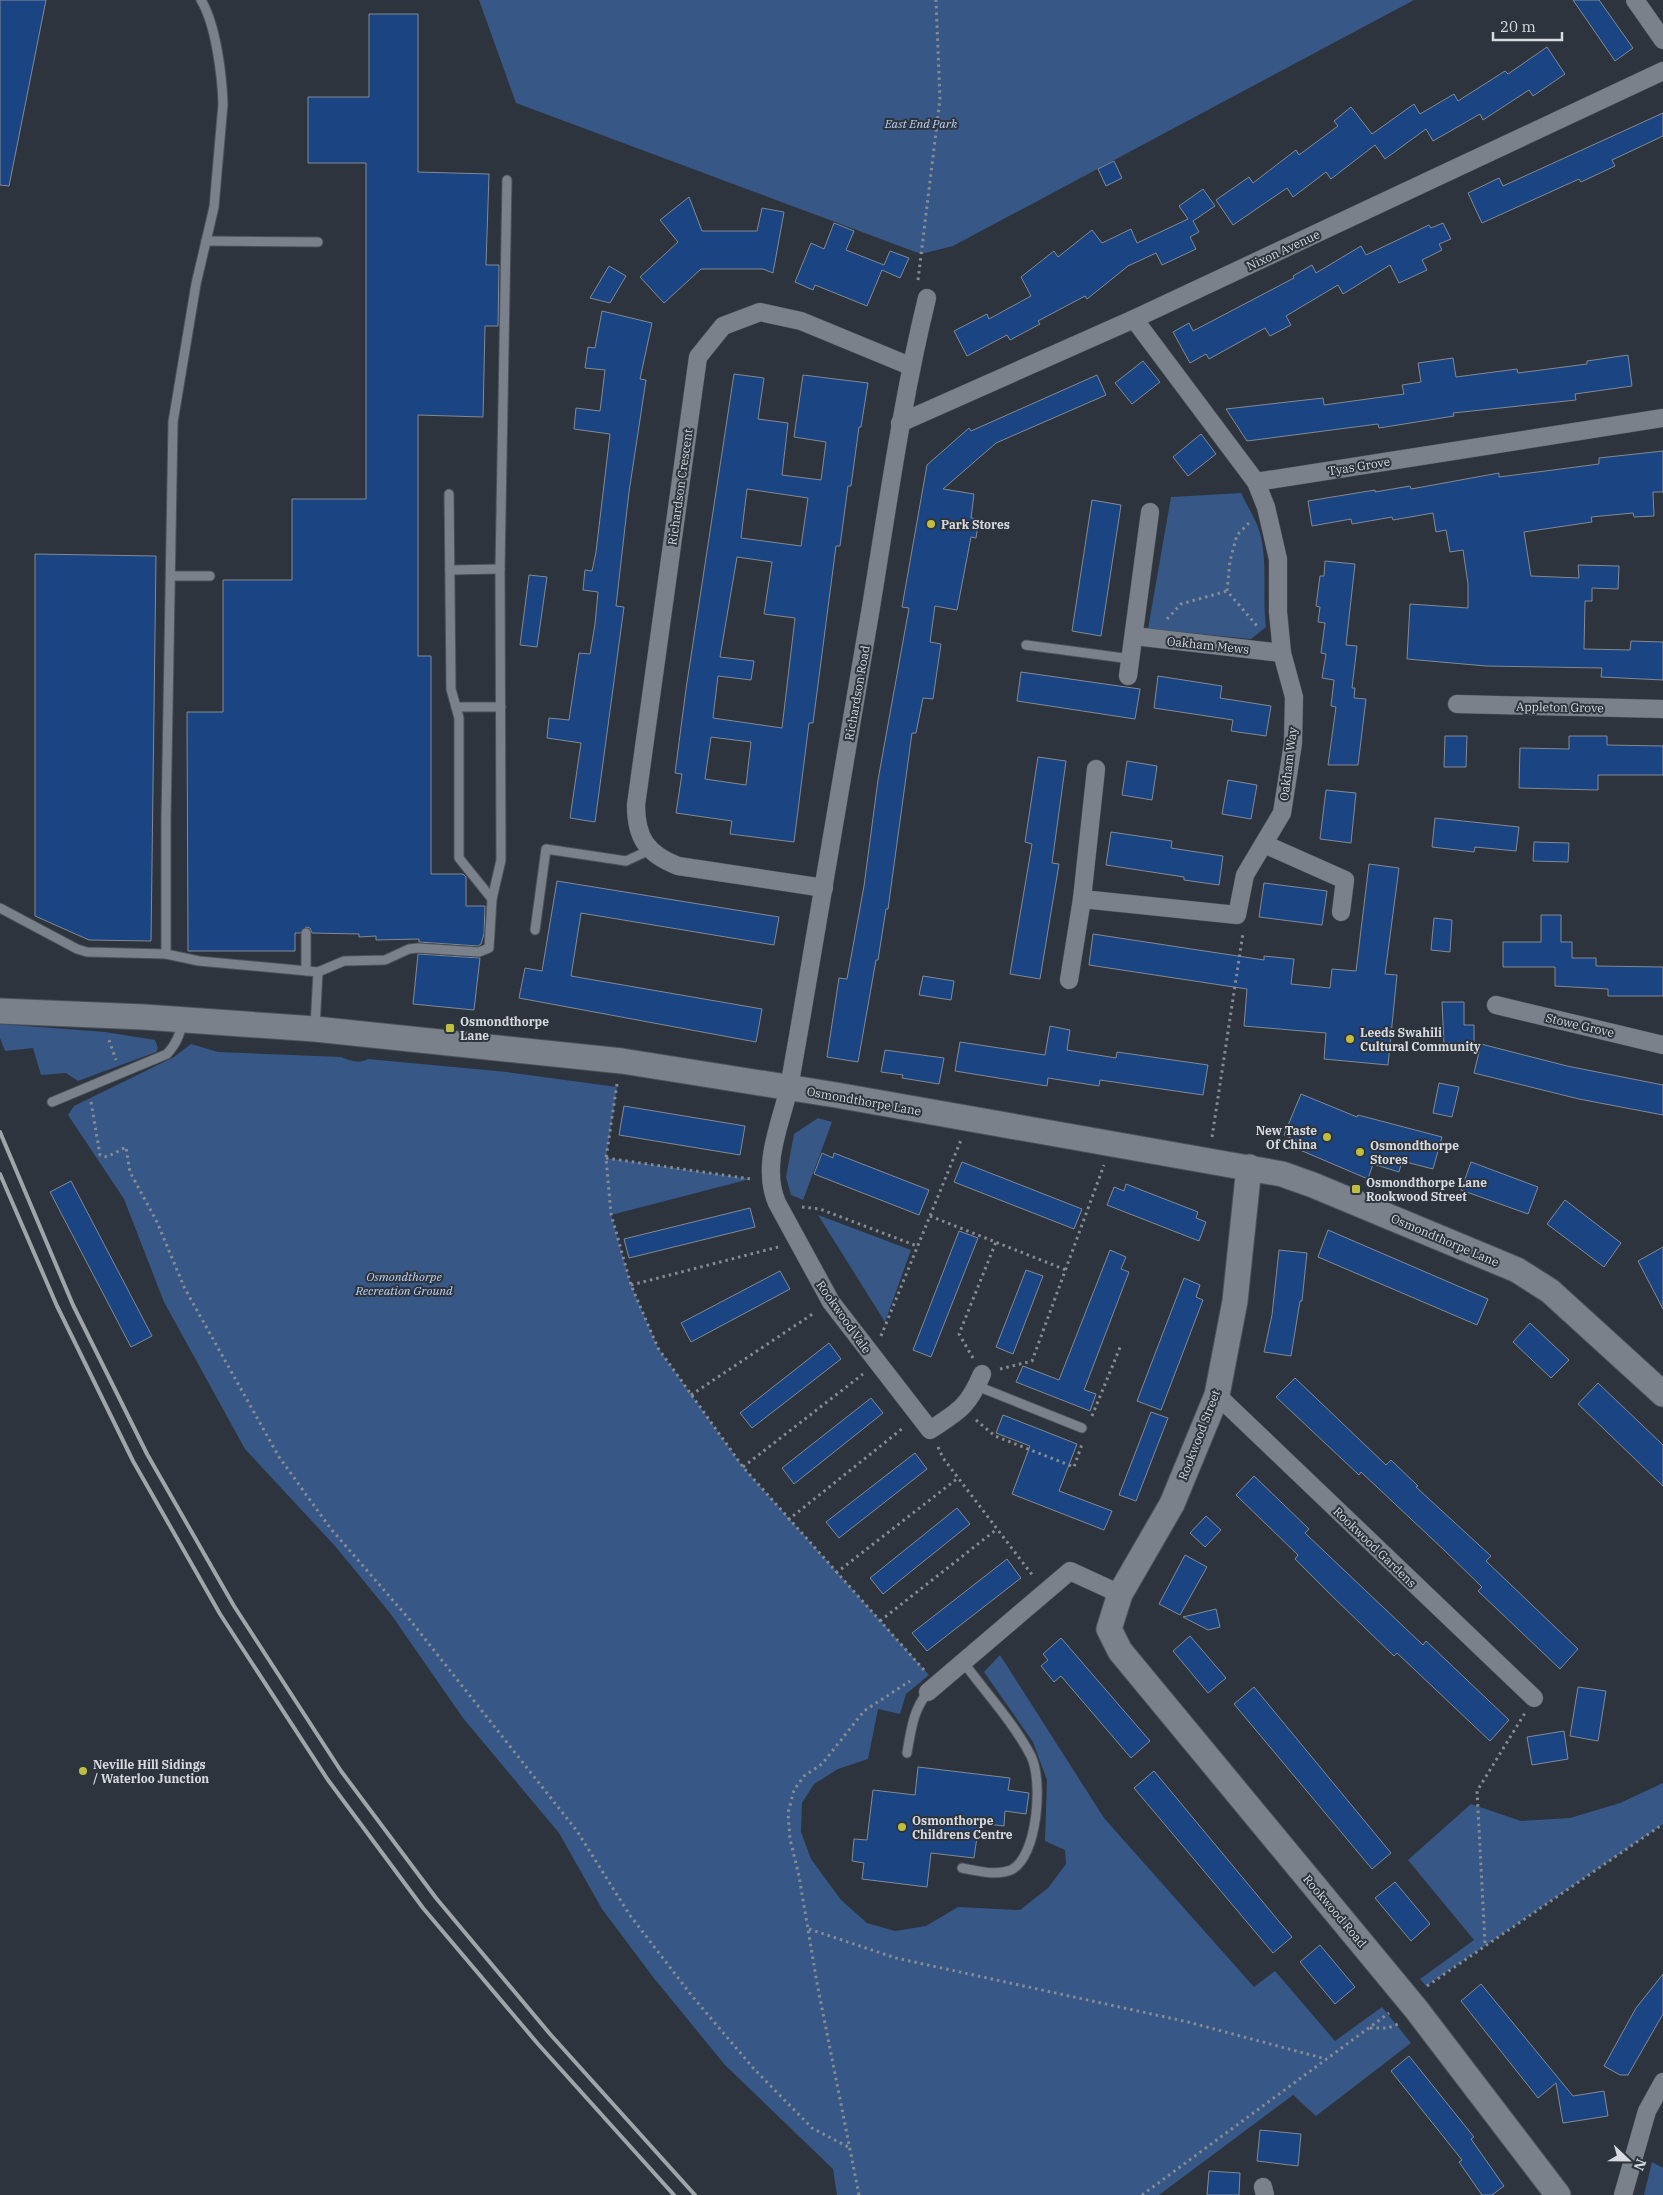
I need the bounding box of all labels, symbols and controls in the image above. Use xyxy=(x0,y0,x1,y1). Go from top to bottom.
scale bar xyxy=(1493,10,1562,42)
text: 20 m xyxy=(1500,17,1536,36)
park label: East End Park xyxy=(884,116,958,131)
street label: Nixon Avenue xyxy=(1244,226,1322,274)
street label: Richardson Crescent xyxy=(664,428,696,546)
street label: Tyas Grove xyxy=(1327,454,1391,478)
place label: Park Stores xyxy=(941,517,1010,532)
marker: Park Stores xyxy=(925,518,937,530)
street label: Oakham Mews xyxy=(1166,633,1250,657)
street label: Richardson Road xyxy=(841,644,873,742)
street label: Appleton Grove xyxy=(1516,699,1604,715)
street label: Oakham Way xyxy=(1276,726,1300,802)
street label: Stowe Grove xyxy=(1544,1010,1616,1040)
place label: Osmondthorpe Lane xyxy=(460,1014,549,1043)
marker: Osmondthorpe Lane xyxy=(444,1022,456,1034)
place label: Leeds Swahili Cultural Community xyxy=(1360,1025,1481,1054)
marker: Leeds Swahili Cultural Community xyxy=(1344,1033,1356,1045)
street label: Osmondthorpe Lane xyxy=(806,1084,922,1118)
place label: New Taste Of China xyxy=(1256,1123,1317,1152)
marker: New Taste Of China xyxy=(1321,1131,1333,1143)
place label: Osmondthorpe Stores xyxy=(1370,1138,1459,1167)
marker: Osmondthorpe Stores xyxy=(1354,1146,1366,1158)
place label: Osmondthorpe Lane Rookwood Street xyxy=(1366,1175,1487,1204)
marker: Osmondthorpe Lane Rookwood Street xyxy=(1350,1183,1362,1195)
street label: Osmondthorpe Lane xyxy=(1389,1210,1501,1270)
park label: Osmondthorpe Recreation Ground xyxy=(354,1269,453,1298)
street label: Rookwood Vale xyxy=(813,1278,875,1356)
street label: Rookwood Street xyxy=(1175,1388,1223,1482)
street label: Rookwood Gardens xyxy=(1330,1504,1420,1591)
place label: Neville Hill Sidings / Waterloo Junction xyxy=(93,1757,209,1786)
marker: Neville Hill Sidings / Waterloo Junction xyxy=(77,1765,89,1777)
place label: Osmonthorpe Childrens Centre xyxy=(912,1813,1013,1842)
marker: Osmonthorpe Childrens Centre xyxy=(896,1821,908,1833)
street label: Rookwood Road xyxy=(1300,1872,1370,1950)
north arrow xyxy=(1603,2135,1653,2185)
text: N xyxy=(1630,2156,1650,2173)

